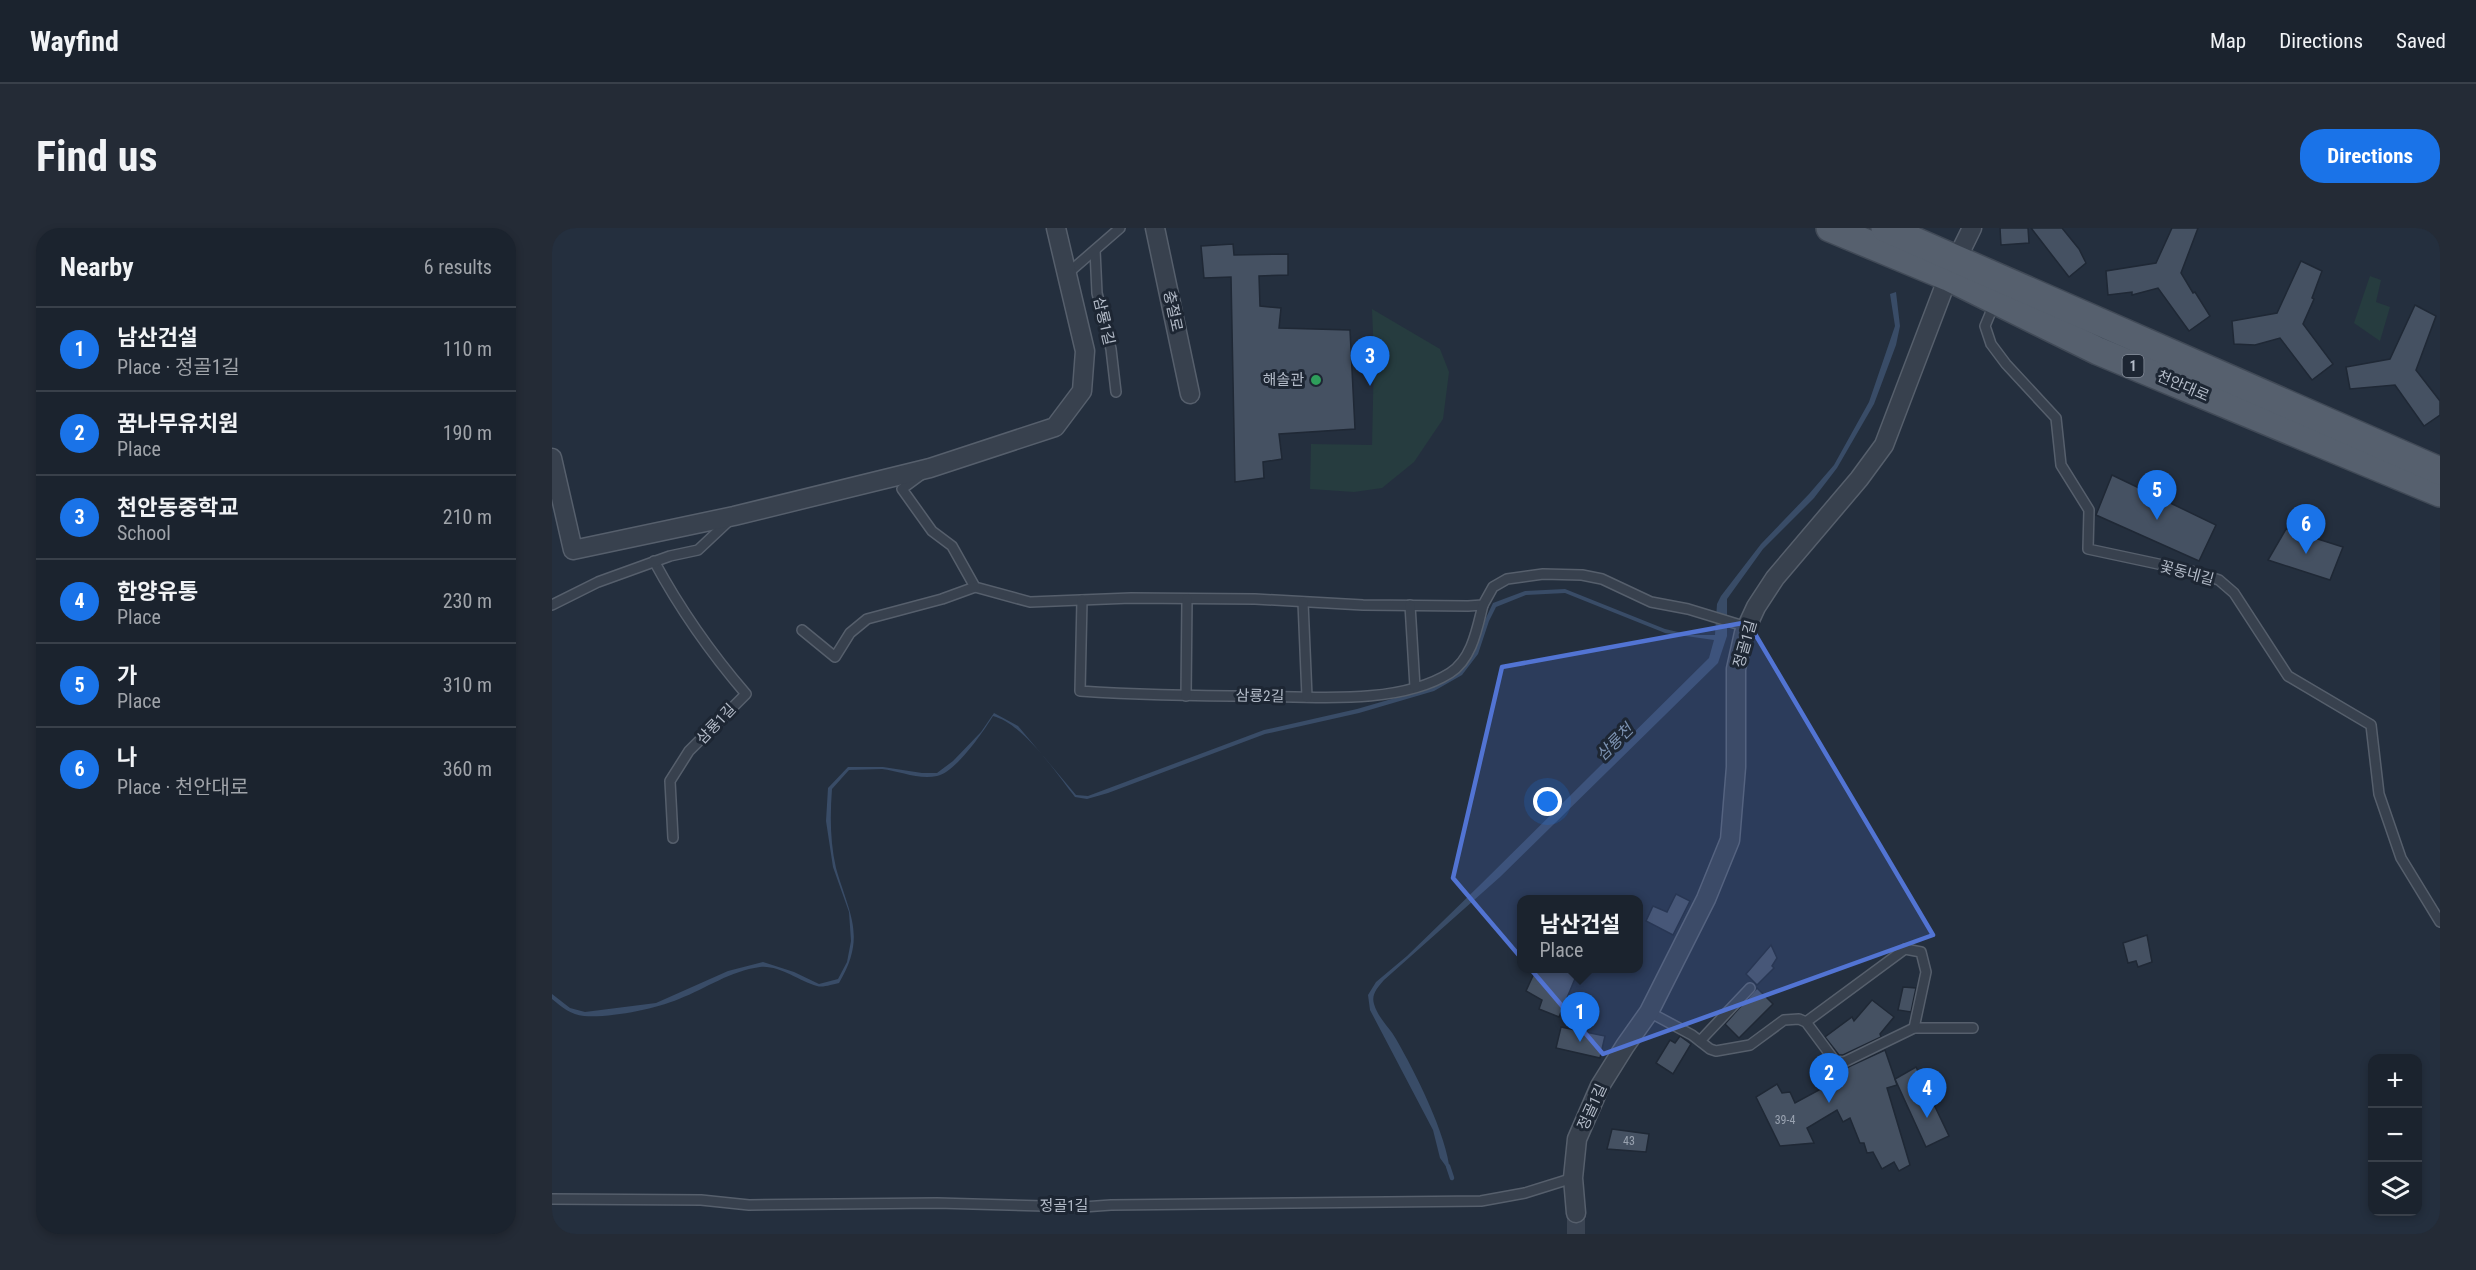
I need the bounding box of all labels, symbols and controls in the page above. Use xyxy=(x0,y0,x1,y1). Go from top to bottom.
text: Wayfind xyxy=(30,25,119,58)
text: Map xyxy=(2210,29,2246,53)
text: Directions xyxy=(2279,29,2363,53)
text: Saved xyxy=(2396,29,2446,53)
button: Directions xyxy=(2300,129,2440,183)
text: Find us xyxy=(36,132,157,181)
text: Nearby xyxy=(60,252,134,282)
text: 6 results xyxy=(424,255,492,279)
street label: 충절로 xyxy=(1160,289,1186,333)
street label: 삼룡1길 xyxy=(1090,295,1118,347)
text: 남산건설 xyxy=(117,325,198,350)
pin: 3 xyxy=(1350,336,1390,386)
text: 1 xyxy=(74,337,85,361)
text: 110 m xyxy=(443,337,492,361)
text: Place · 정골1길 xyxy=(117,355,240,379)
road number: 1 xyxy=(2122,355,2144,377)
street label: 천안대로 xyxy=(2154,367,2212,405)
place label: 해솔관 xyxy=(1263,371,1304,389)
marker: 해솔관 xyxy=(1309,373,1323,387)
text: 꿈나무유치원 xyxy=(117,411,238,436)
text: 2 xyxy=(74,421,85,445)
text: 190 m xyxy=(443,421,492,445)
text: Place xyxy=(117,437,161,461)
pin: 5 xyxy=(2138,470,2176,520)
text: 천안동중학교 xyxy=(117,495,238,520)
pin: 6 xyxy=(2286,504,2326,554)
text: 3 xyxy=(74,505,85,529)
text: 210 m xyxy=(443,505,492,529)
text: School xyxy=(117,521,171,545)
street label: 꽃동네길 xyxy=(2158,557,2216,589)
text: 한양유통 xyxy=(117,579,198,604)
text: 4 xyxy=(74,589,85,613)
text: 230 m xyxy=(443,589,492,613)
text: Place xyxy=(117,605,161,629)
street label: 정골1길 xyxy=(1730,618,1760,670)
text: 가 xyxy=(117,663,137,688)
text: 5 xyxy=(74,673,85,697)
text: 310 m xyxy=(443,673,492,697)
street label: 삼룡2길 xyxy=(1235,687,1285,705)
text: Place xyxy=(117,689,161,713)
street label: 삼룡1길 xyxy=(693,700,739,748)
water label: 삼룡천 xyxy=(1592,718,1638,765)
text: 나 xyxy=(117,745,137,770)
text: 6 xyxy=(74,757,85,781)
text: 360 m xyxy=(443,757,492,781)
text: Place · 천안대로 xyxy=(117,775,249,799)
your location xyxy=(1533,787,1562,816)
popup xyxy=(1517,895,1643,973)
text: 남산건설 xyxy=(1540,912,1620,937)
text: Place xyxy=(1540,938,1583,962)
pin: 1 xyxy=(1560,992,1600,1042)
pin: 2 xyxy=(1810,1054,1848,1103)
map controls xyxy=(2368,1054,2422,1216)
button: + xyxy=(2368,1054,2422,1108)
pin: 4 xyxy=(1908,1068,1946,1118)
street label: 정골1길 xyxy=(1574,1081,1610,1133)
button: − xyxy=(2368,1108,2422,1162)
house number: 39-4 xyxy=(1775,1113,1795,1127)
house number: 43 xyxy=(1623,1134,1635,1148)
button: layers xyxy=(2368,1162,2422,1216)
street label: 정골1길 xyxy=(1040,1197,1088,1215)

